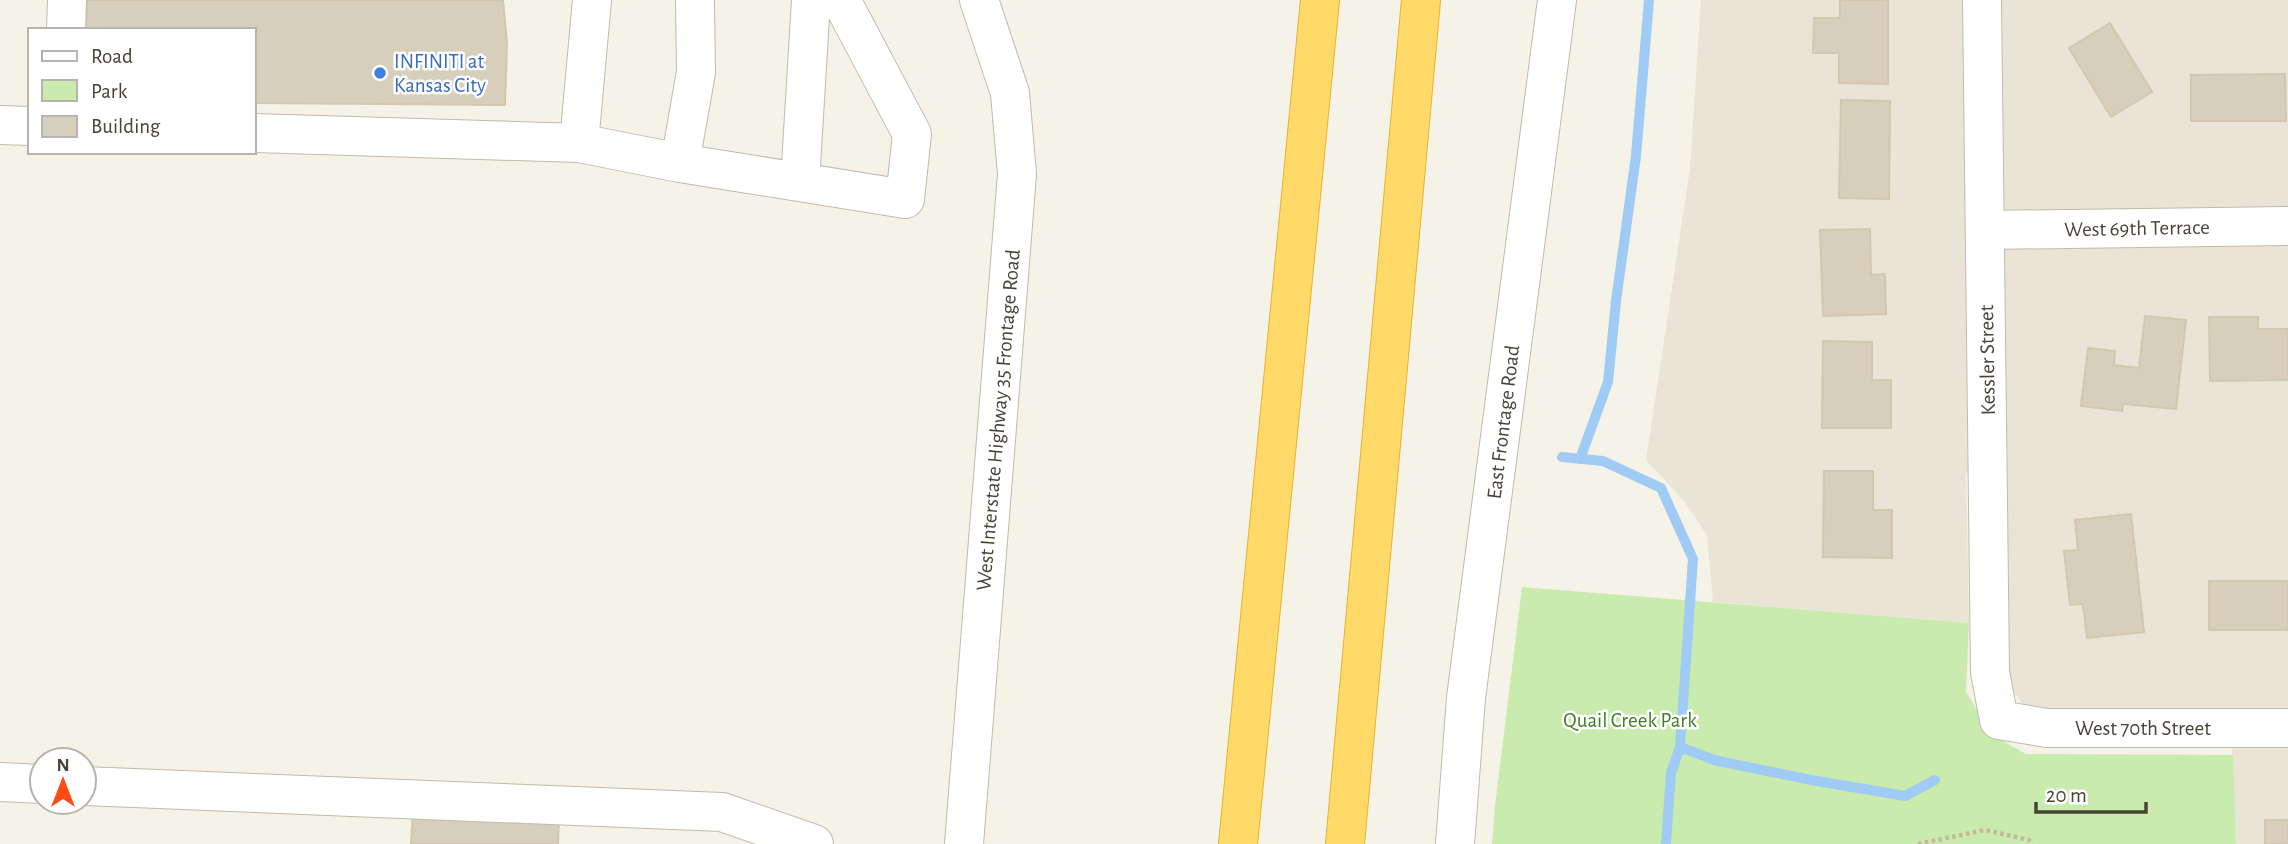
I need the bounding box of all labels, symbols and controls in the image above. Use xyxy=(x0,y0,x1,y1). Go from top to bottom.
legend xyxy=(28,28,256,154)
text: Road xyxy=(91,46,133,67)
place label: INFINITI at Kansas City xyxy=(394,51,486,96)
marker: INFINITI at Kansas City xyxy=(372,65,388,81)
text: Park xyxy=(91,81,128,102)
text: Building xyxy=(91,116,161,137)
street label: West 69th Terrace xyxy=(2064,217,2210,240)
street label: West Interstate Highway 35 Frontage Road xyxy=(973,248,1024,592)
street label: Kessler Street xyxy=(1976,304,1999,416)
street label: East Frontage Road xyxy=(1484,344,1523,500)
park label: Quail Creek Park xyxy=(1563,710,1697,731)
street label: West 70th Street xyxy=(2075,718,2211,739)
north arrow xyxy=(28,746,98,816)
text: N xyxy=(56,756,70,775)
scale bar xyxy=(2036,770,2146,814)
text: 20 m xyxy=(2046,785,2087,806)

